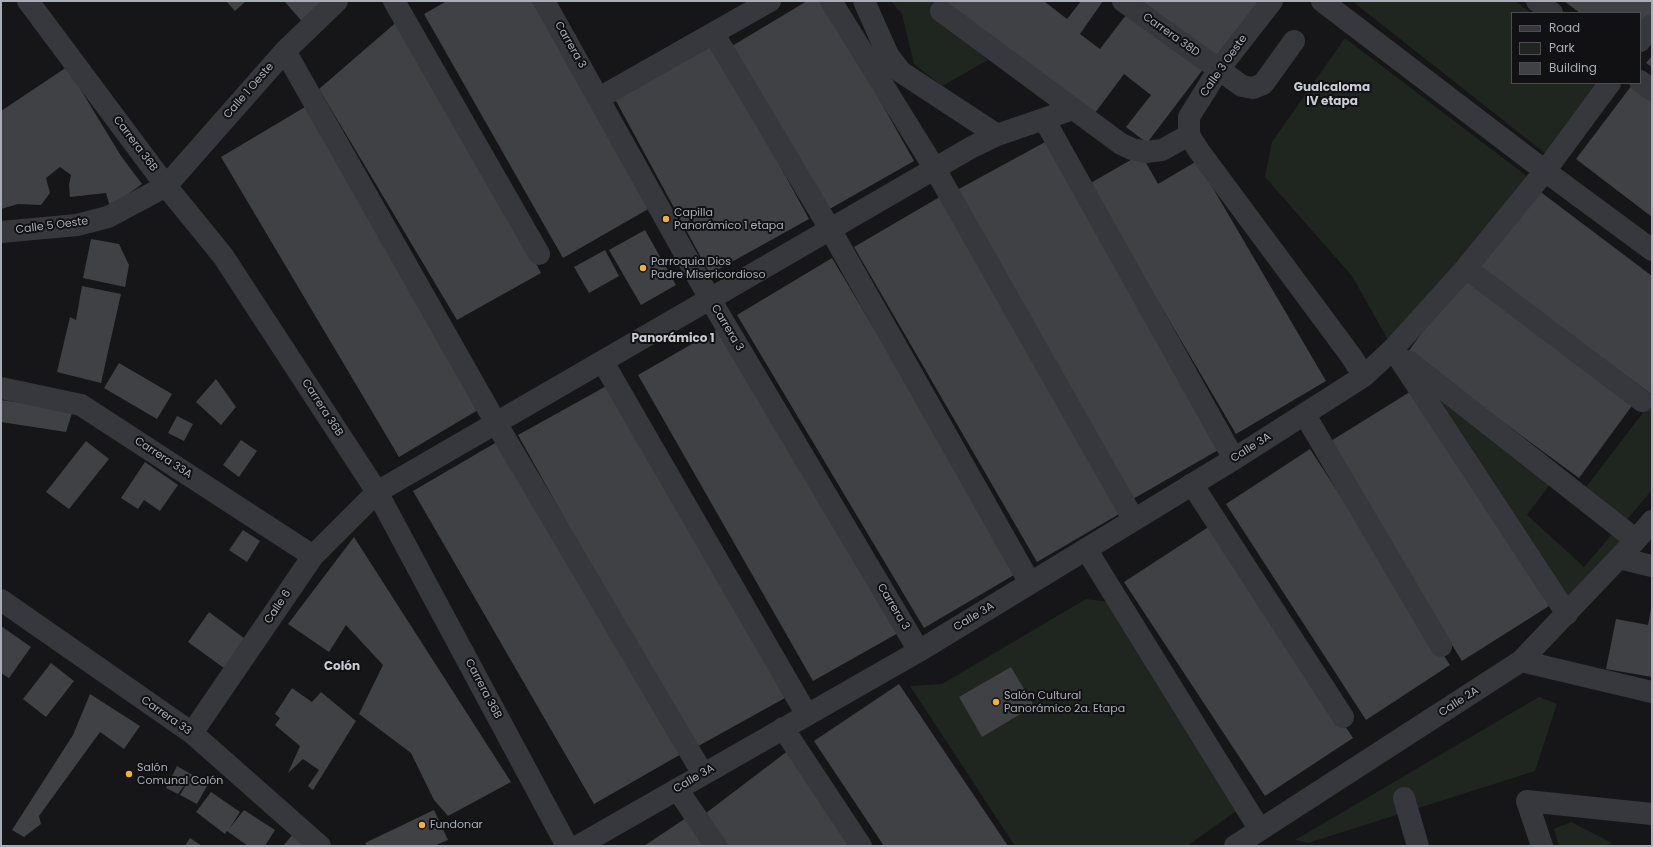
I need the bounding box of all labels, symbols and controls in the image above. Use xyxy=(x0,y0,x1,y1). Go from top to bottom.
street label: Carrera 38D xyxy=(1140,10,1202,60)
legend xyxy=(1511,12,1641,84)
street label: Carrera 3 xyxy=(551,19,589,71)
text: Road xyxy=(1549,19,1580,36)
street label: Calle 3 Oeste xyxy=(1198,33,1250,99)
text: Park xyxy=(1549,39,1575,56)
text: Building xyxy=(1549,59,1597,76)
street label: Calle 1 Oeste xyxy=(221,60,277,122)
district label: Gualcaloma IV etapa xyxy=(1294,81,1370,109)
street label: Carrera 36B xyxy=(110,114,160,174)
place label: Capilla Panorámico 1 etapa xyxy=(674,206,784,232)
marker: Capilla Panorámico 1 etapa xyxy=(661,214,671,224)
street label: Calle 5 Oeste xyxy=(15,215,89,237)
place label: Parroquia Dios Padre Misericordioso xyxy=(651,255,765,281)
marker: Parroquia Dios Padre Misericordioso xyxy=(638,263,648,273)
street label: Carrera 3 xyxy=(708,302,746,354)
district label: Panorámico 1 xyxy=(632,332,714,346)
street label: Carrera 36B xyxy=(299,377,345,439)
street label: Calle 3A xyxy=(1228,430,1274,466)
street label: Carrera 33A xyxy=(132,435,194,481)
street label: Carrera 3 xyxy=(874,581,912,633)
street label: Calle 6 xyxy=(262,588,294,626)
street label: Calle 3A xyxy=(951,600,997,634)
street label: Carrera 36B xyxy=(462,657,504,721)
district label: Colón xyxy=(324,660,360,674)
street label: Calle 2A xyxy=(1437,684,1481,720)
place label: Salón Cultural Panorámico 2a. Etapa xyxy=(1004,689,1125,715)
street label: Carrera 33 xyxy=(138,694,194,738)
marker: Salón Cultural Panorámico 2a. Etapa xyxy=(991,697,1001,707)
place label: Salón Comunal Colón xyxy=(137,761,223,787)
street label: Calle 3A xyxy=(671,762,717,796)
marker: Salón Comunal Colón xyxy=(124,769,134,779)
place label: Fundonar xyxy=(430,818,483,832)
marker: Fundonar xyxy=(417,820,427,830)

